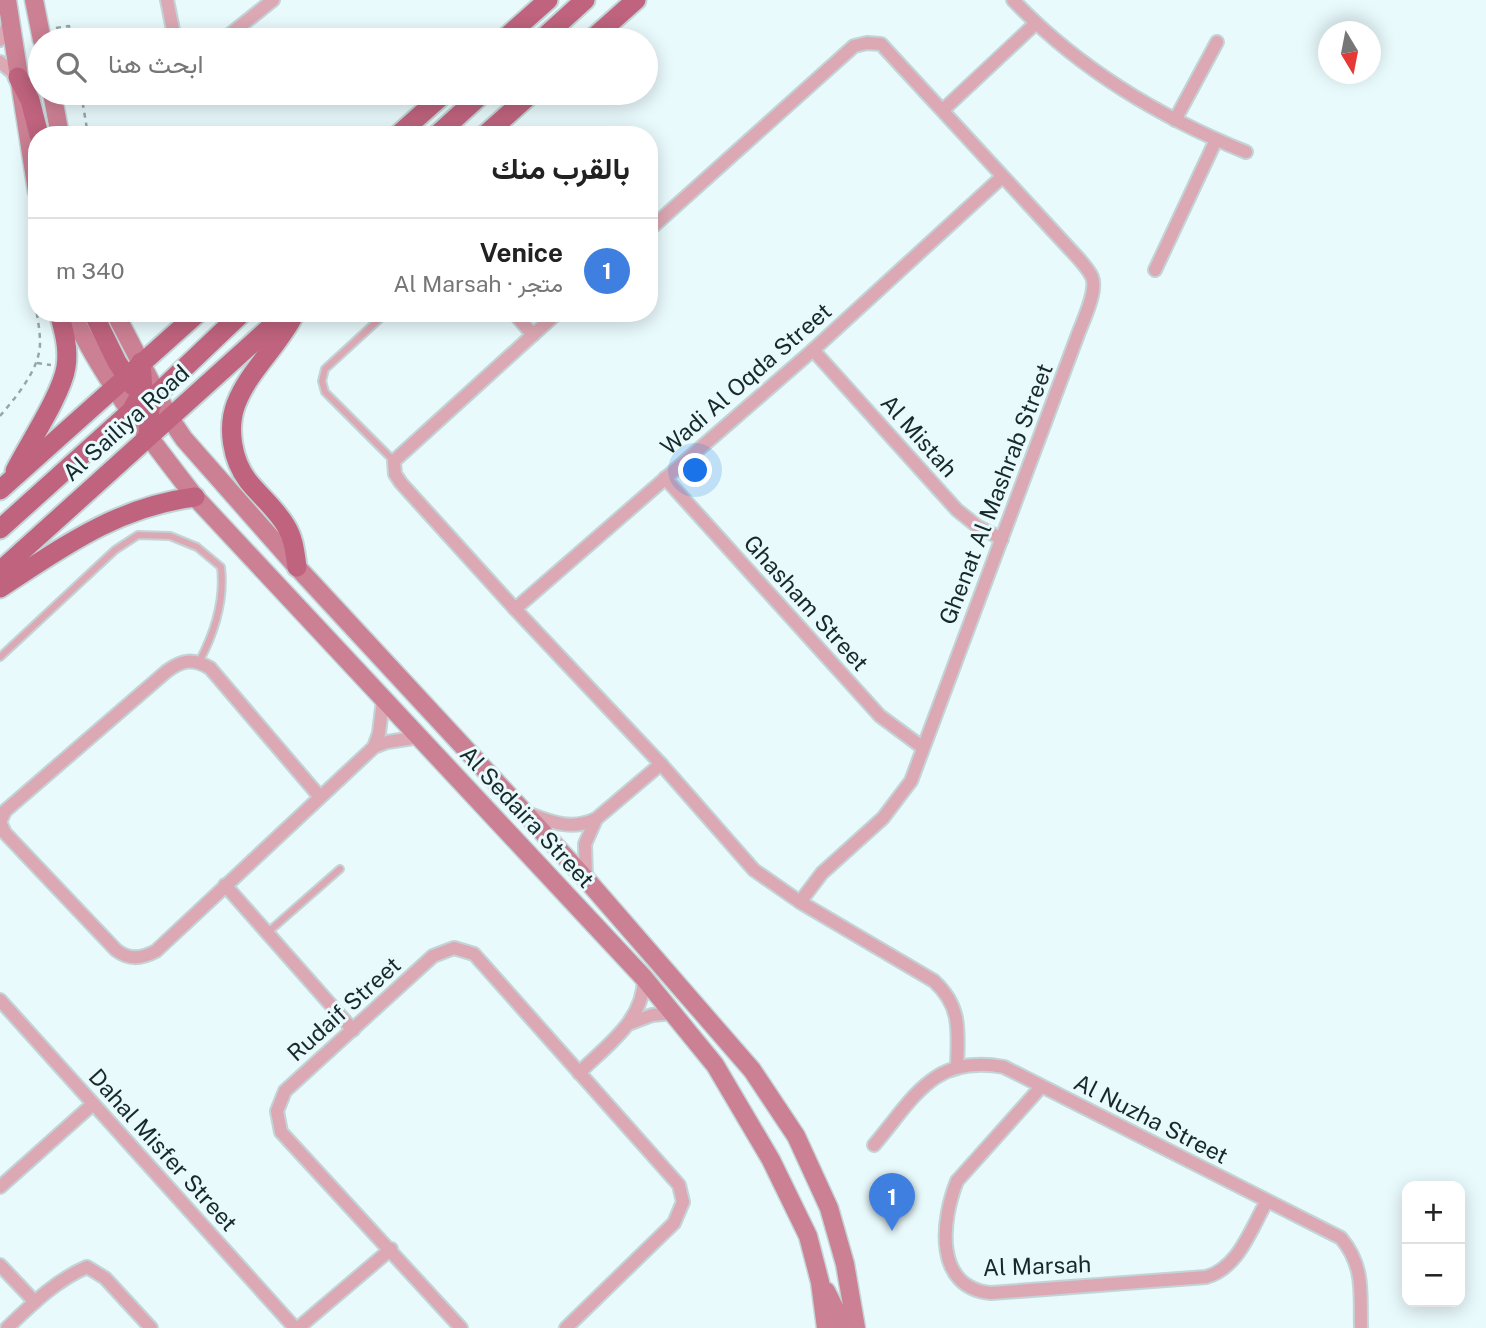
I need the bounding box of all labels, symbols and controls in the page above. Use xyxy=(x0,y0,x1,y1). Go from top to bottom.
north arrow xyxy=(1318,21,1381,84)
search box xyxy=(28,28,658,105)
icon: search xyxy=(52,48,90,86)
text: ابحث هنا xyxy=(108,48,204,79)
text: بالقرب منك xyxy=(492,150,630,186)
text: Venice xyxy=(480,237,563,268)
text: 340 m xyxy=(56,257,124,284)
text: 1 xyxy=(602,257,612,284)
text: متجر · Al Marsah xyxy=(393,270,563,297)
street label: Wadi Al Oqda Street xyxy=(655,297,837,460)
street label: Al Sailiya Road xyxy=(57,359,194,486)
street label: Ghenat Al Mashrab Street xyxy=(933,359,1058,628)
street label: Al Mistah xyxy=(875,389,963,482)
your location xyxy=(678,453,712,487)
street label: Ghasham Street xyxy=(738,529,874,676)
street label: Al Sedaira Street xyxy=(455,740,600,893)
street label: Rudaif Street xyxy=(282,951,406,1066)
street label: Dahal Misfer Street xyxy=(84,1063,243,1236)
street label: Al Nuzha Street xyxy=(1070,1068,1233,1169)
pin: 1 xyxy=(869,1173,915,1231)
map controls xyxy=(1402,1181,1465,1307)
button: + xyxy=(1402,1181,1465,1244)
button: − xyxy=(1402,1244,1465,1307)
street label: Al Marsah xyxy=(982,1250,1092,1281)

